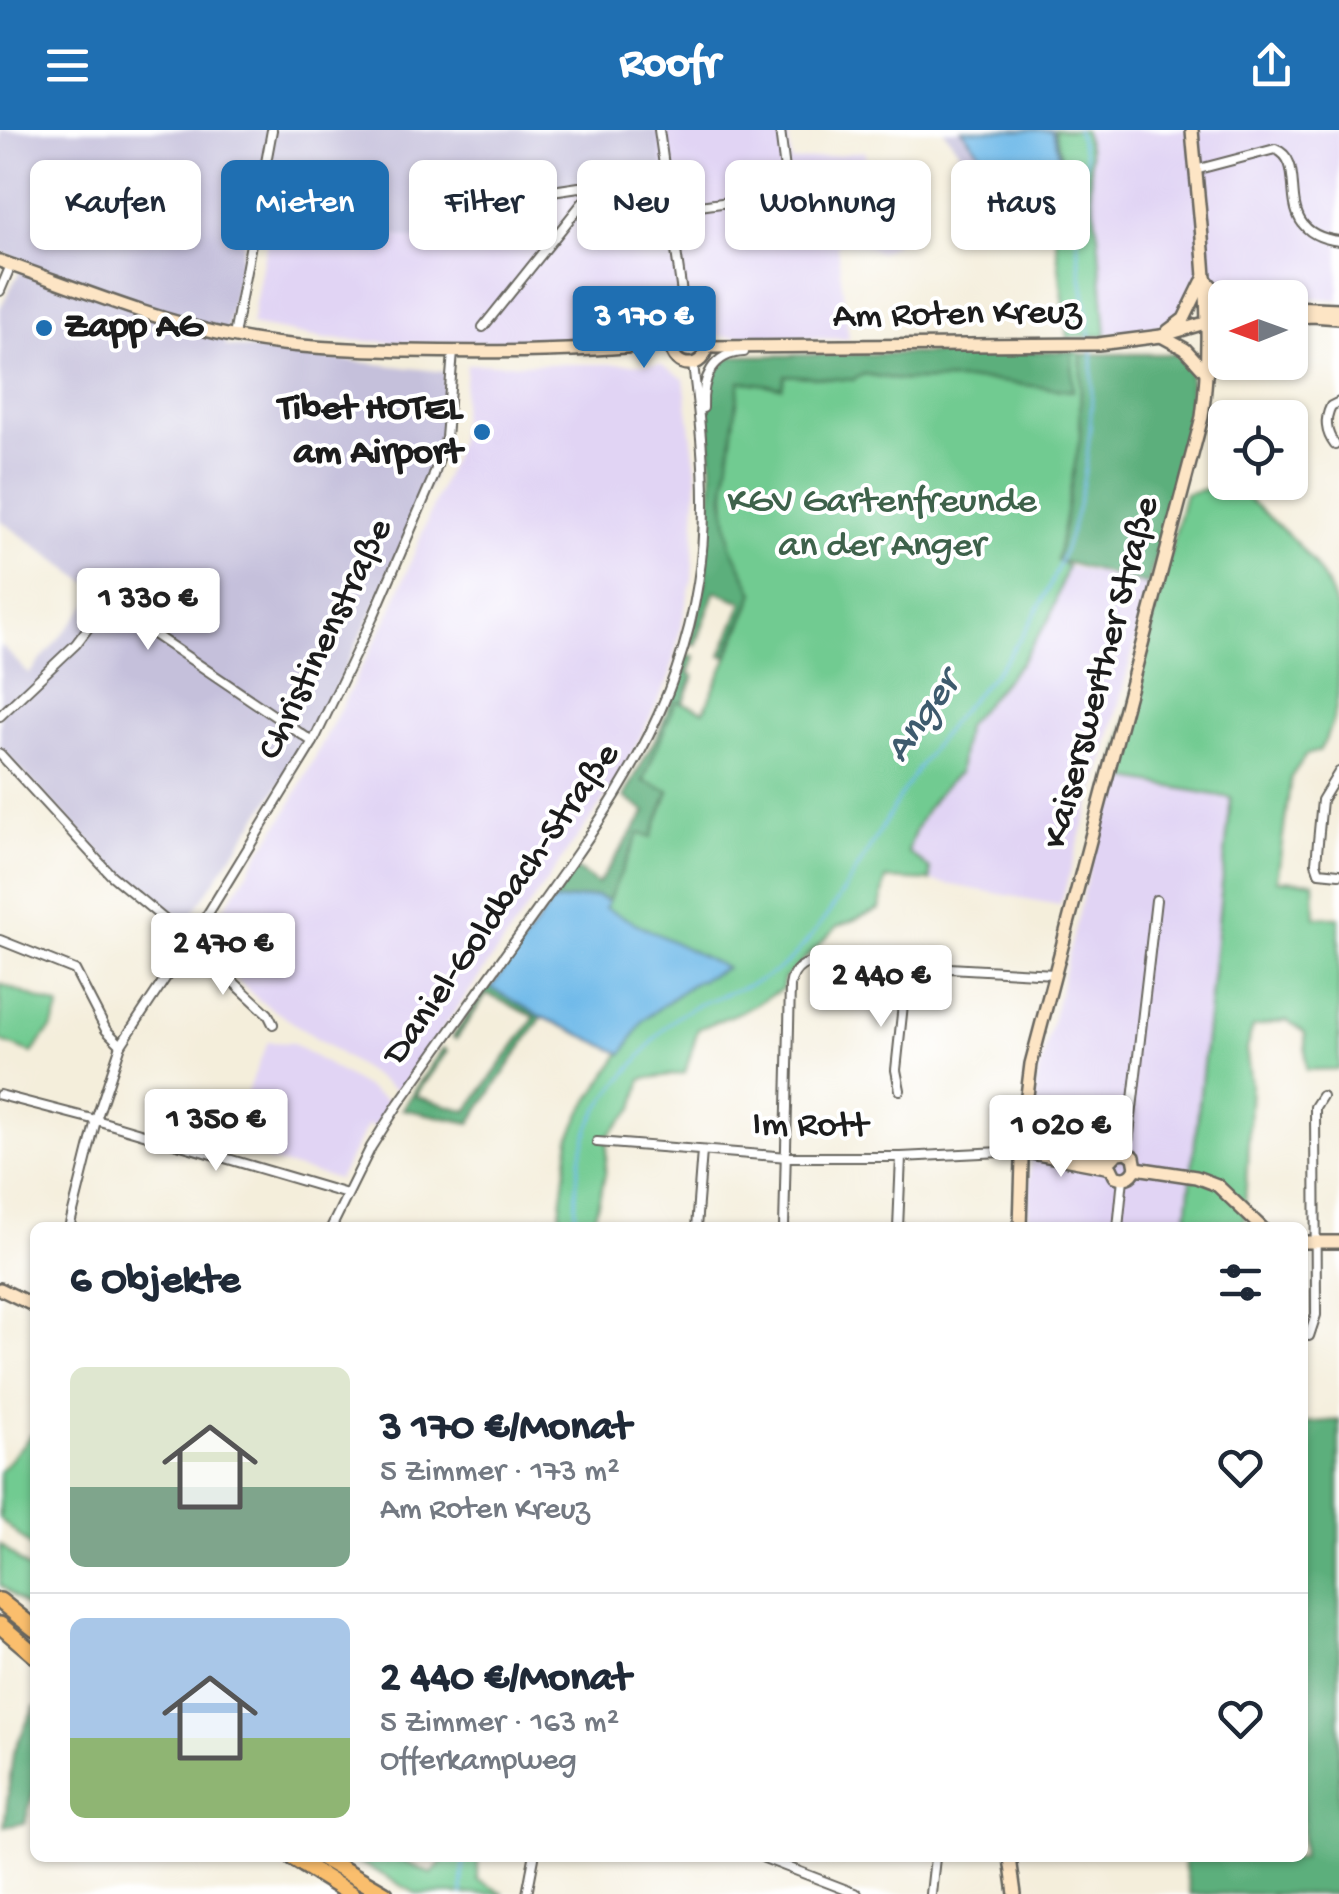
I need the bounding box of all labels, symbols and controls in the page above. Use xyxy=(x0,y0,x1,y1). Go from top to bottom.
icon: menu xyxy=(40,38,95,93)
icon: share xyxy=(1244,38,1299,93)
text: Roofr xyxy=(620,39,720,92)
chip: Kaufen xyxy=(30,160,201,250)
chip: Mieten xyxy=(221,160,389,250)
chip: Filter xyxy=(409,160,557,250)
chip: Neu xyxy=(577,160,705,250)
chip: Wohnung xyxy=(725,160,931,250)
chip: Haus xyxy=(951,160,1090,250)
north arrow xyxy=(1208,280,1308,380)
map controls xyxy=(1208,280,1308,500)
pin: 3 170 € xyxy=(552,286,736,371)
street label: Am Roten Kreuz xyxy=(832,292,1083,340)
text: 3 170 € xyxy=(595,299,693,337)
place label: Zapp AG xyxy=(64,306,205,350)
marker: Zapp AG xyxy=(33,317,55,339)
place label: Tibet HOTEL am Airport xyxy=(275,388,465,476)
button: locate xyxy=(1208,400,1308,500)
marker: Tibet HOTEL am Airport xyxy=(471,421,493,443)
park label: KGV Gartenfreunde an der Anger xyxy=(727,481,1037,569)
street label: Kaiserswerther Straße xyxy=(1035,492,1171,854)
street label: Christinenstraße xyxy=(250,512,405,768)
pin: 1 330 € xyxy=(56,568,240,653)
text: 1 330 € xyxy=(99,581,197,619)
water label: Anger xyxy=(876,657,976,773)
street label: Daniel-Goldbach-Straße xyxy=(373,735,631,1077)
pin: 2 470 € xyxy=(131,913,315,998)
text: 2 470 € xyxy=(173,926,273,964)
pin: 2 440 € xyxy=(789,945,973,1030)
text: 2 440 € xyxy=(832,958,930,996)
pin: 1 350 € xyxy=(124,1089,308,1174)
pin: 1 020 € xyxy=(969,1095,1153,1180)
text: 1 350 € xyxy=(167,1102,265,1140)
street label: Im Rott xyxy=(752,1104,872,1150)
text: 1 020 € xyxy=(1011,1108,1111,1146)
icon: filters xyxy=(1213,1255,1268,1310)
text: 6 Objekte xyxy=(70,1258,240,1307)
text: 3 170 €/Monat xyxy=(380,1405,631,1454)
icon: home xyxy=(150,1407,270,1527)
icon: heart xyxy=(1213,1440,1268,1495)
text: 5 Zimmer · 173 m² xyxy=(380,1454,620,1492)
text: Am Roten Kreuz xyxy=(380,1492,590,1530)
text: 2 440 €/Monat xyxy=(380,1656,631,1705)
icon: home xyxy=(150,1658,270,1778)
icon: heart xyxy=(1213,1691,1268,1746)
text: 5 Zimmer · 163 m² xyxy=(380,1705,619,1743)
text: Offerkampweg xyxy=(380,1743,577,1781)

